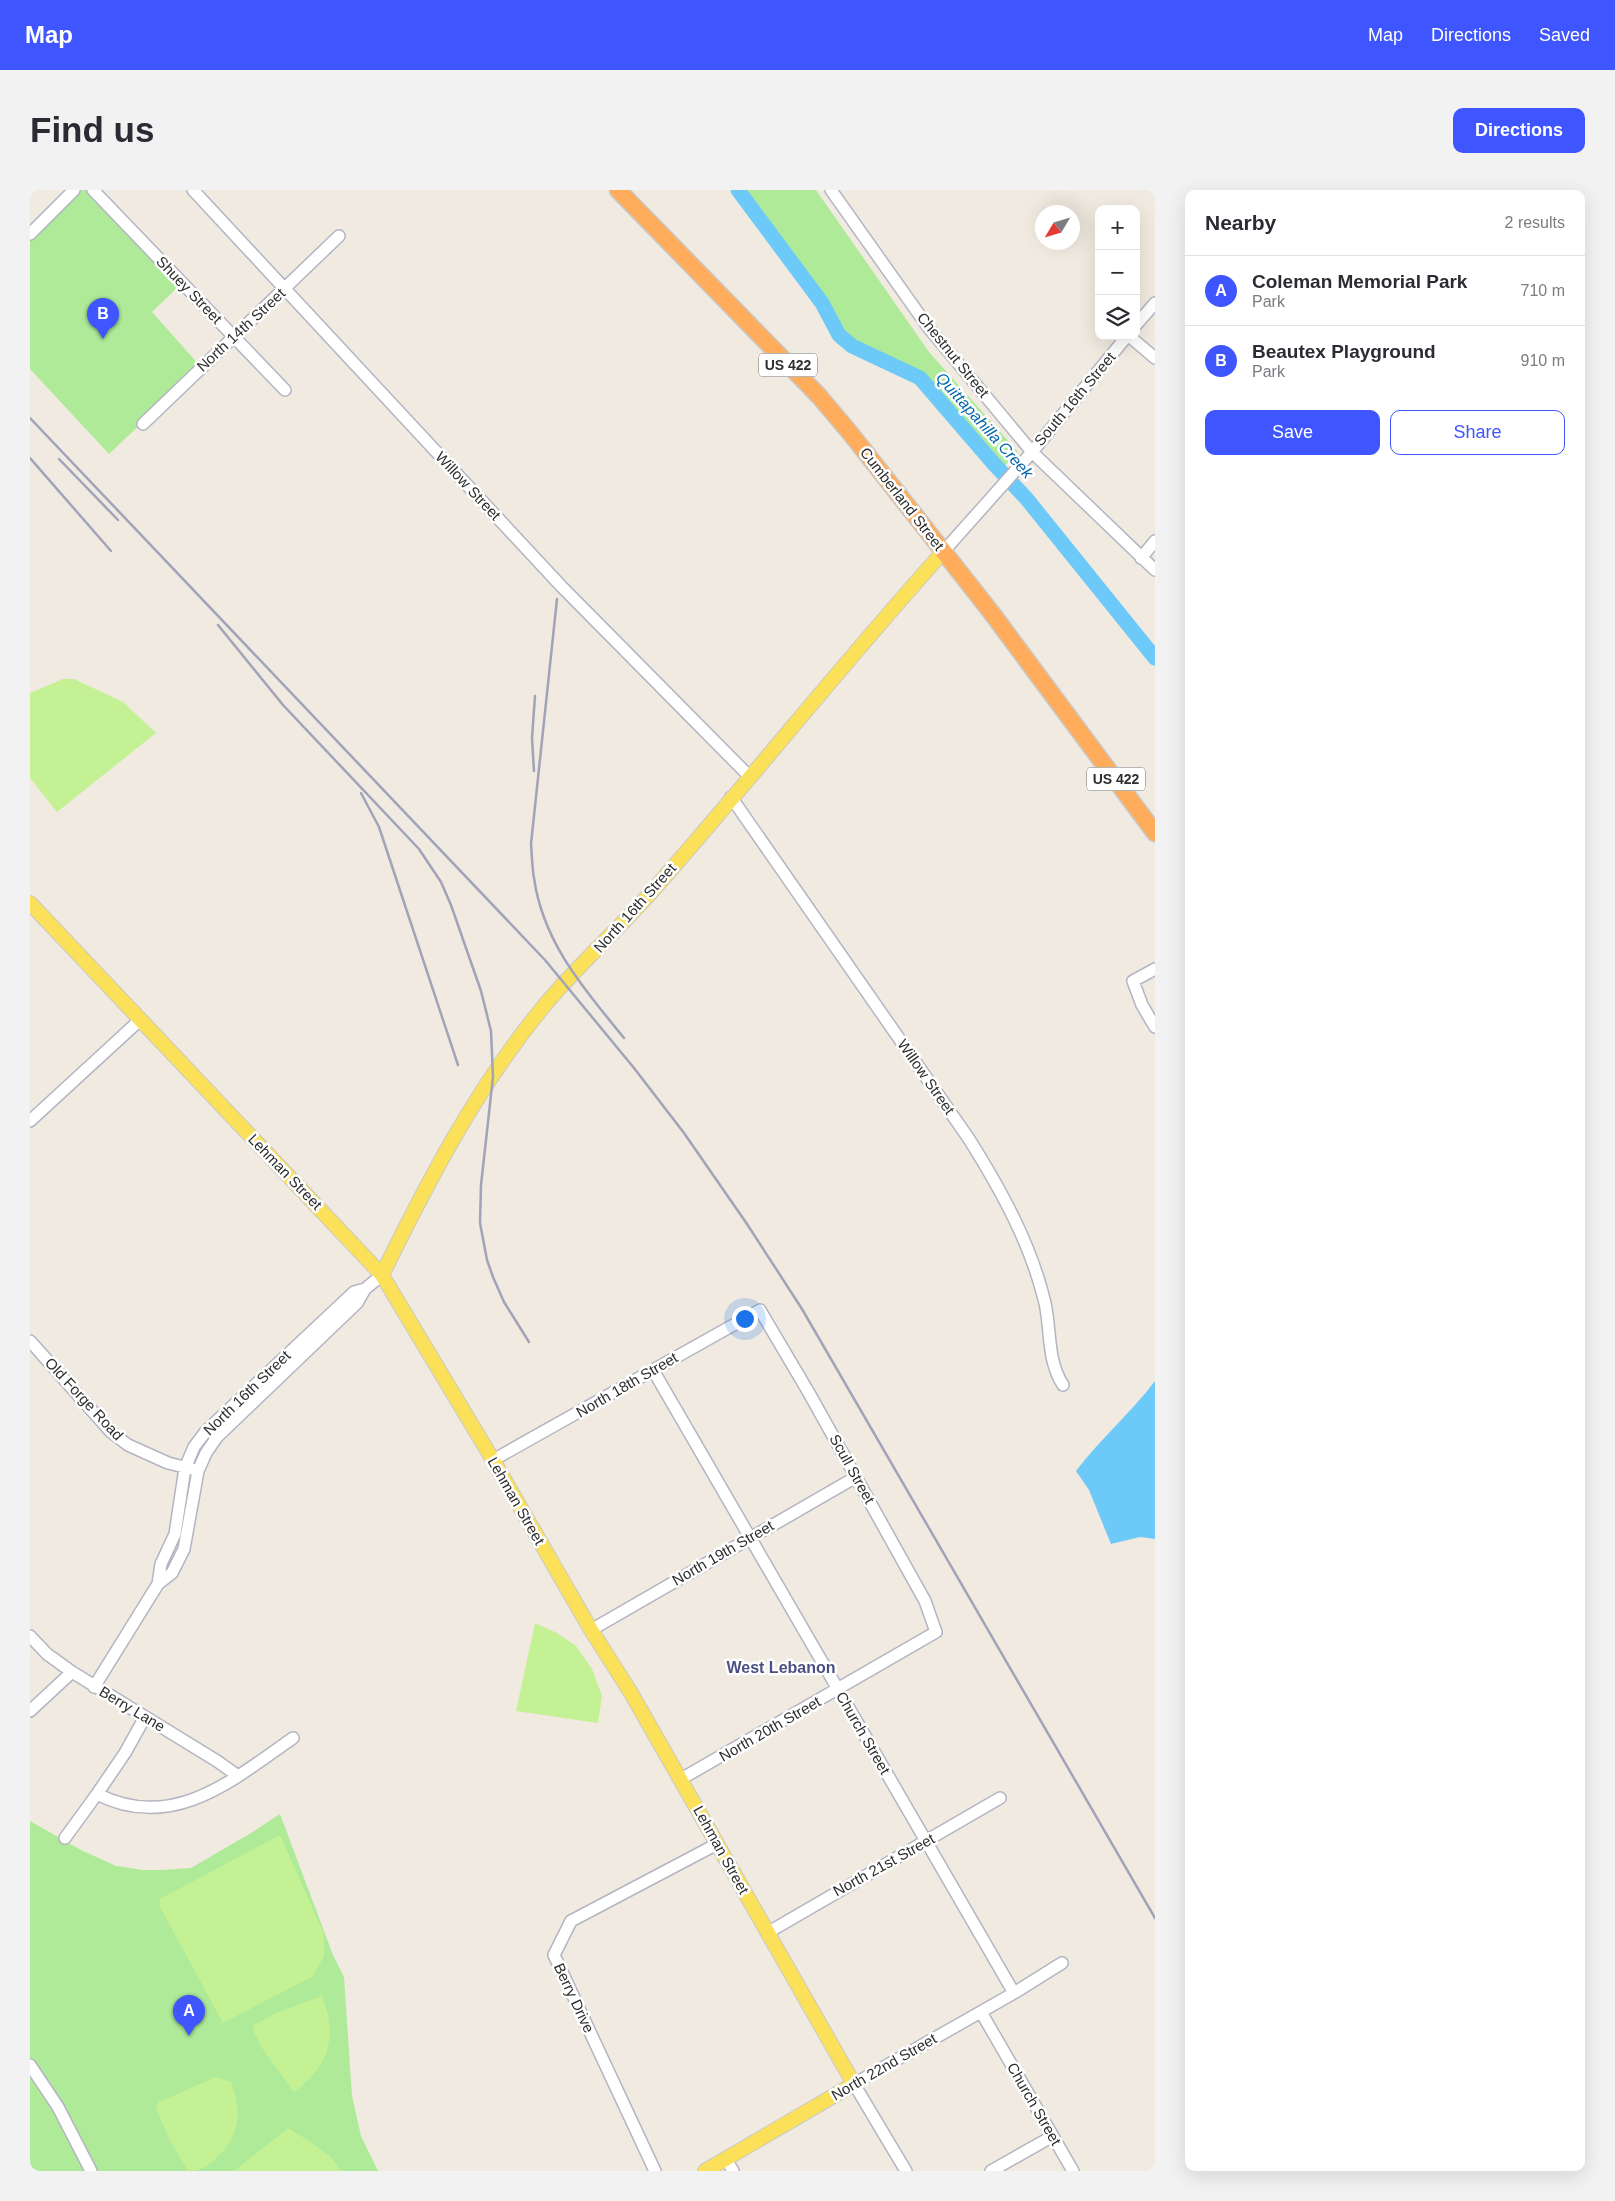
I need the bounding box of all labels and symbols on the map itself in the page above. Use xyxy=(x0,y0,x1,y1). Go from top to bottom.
north arrow xyxy=(1035,205,1080,250)
street label: Shuey Street xyxy=(153,253,226,327)
street label: North 14th Street xyxy=(193,284,289,375)
pin: B xyxy=(87,298,119,339)
street label: Chestnut Street xyxy=(914,309,993,401)
street label: South 16th Street xyxy=(1031,348,1119,449)
road number: US 422 xyxy=(759,354,817,376)
water label: Quittapahilla Creek xyxy=(933,369,1037,482)
street label: Cumberland Street xyxy=(857,444,948,554)
street label: Willow Street xyxy=(432,448,505,524)
road number: US 422 xyxy=(1087,768,1145,790)
street label: North 16th Street xyxy=(590,859,680,956)
street label: Willow Street xyxy=(894,1036,959,1118)
street label: Lehman Street xyxy=(245,1130,326,1214)
your location xyxy=(732,1306,758,1332)
street label: North 16th Street xyxy=(200,1346,294,1438)
street label: North 18th Street xyxy=(573,1348,681,1420)
street label: Old Forge Road xyxy=(42,1354,127,1443)
street label: Scull Street xyxy=(826,1431,879,1507)
street label: Lehman Street xyxy=(484,1454,549,1548)
street label: North 19th Street xyxy=(669,1516,777,1588)
district label: West Lebanon xyxy=(726,1659,836,1676)
street label: Berry Lane xyxy=(96,1682,168,1735)
street label: Church Street xyxy=(833,1688,894,1778)
street label: North 20th Street xyxy=(716,1692,824,1764)
street label: Lehman Street xyxy=(690,1803,753,1898)
street label: North 21st Street xyxy=(830,1829,938,1899)
street label: Berry Drive xyxy=(551,1960,598,2035)
pin: A xyxy=(173,1995,205,2036)
street label: North 22nd Street xyxy=(828,2029,940,2104)
street label: Church Street xyxy=(1004,2059,1065,2149)

